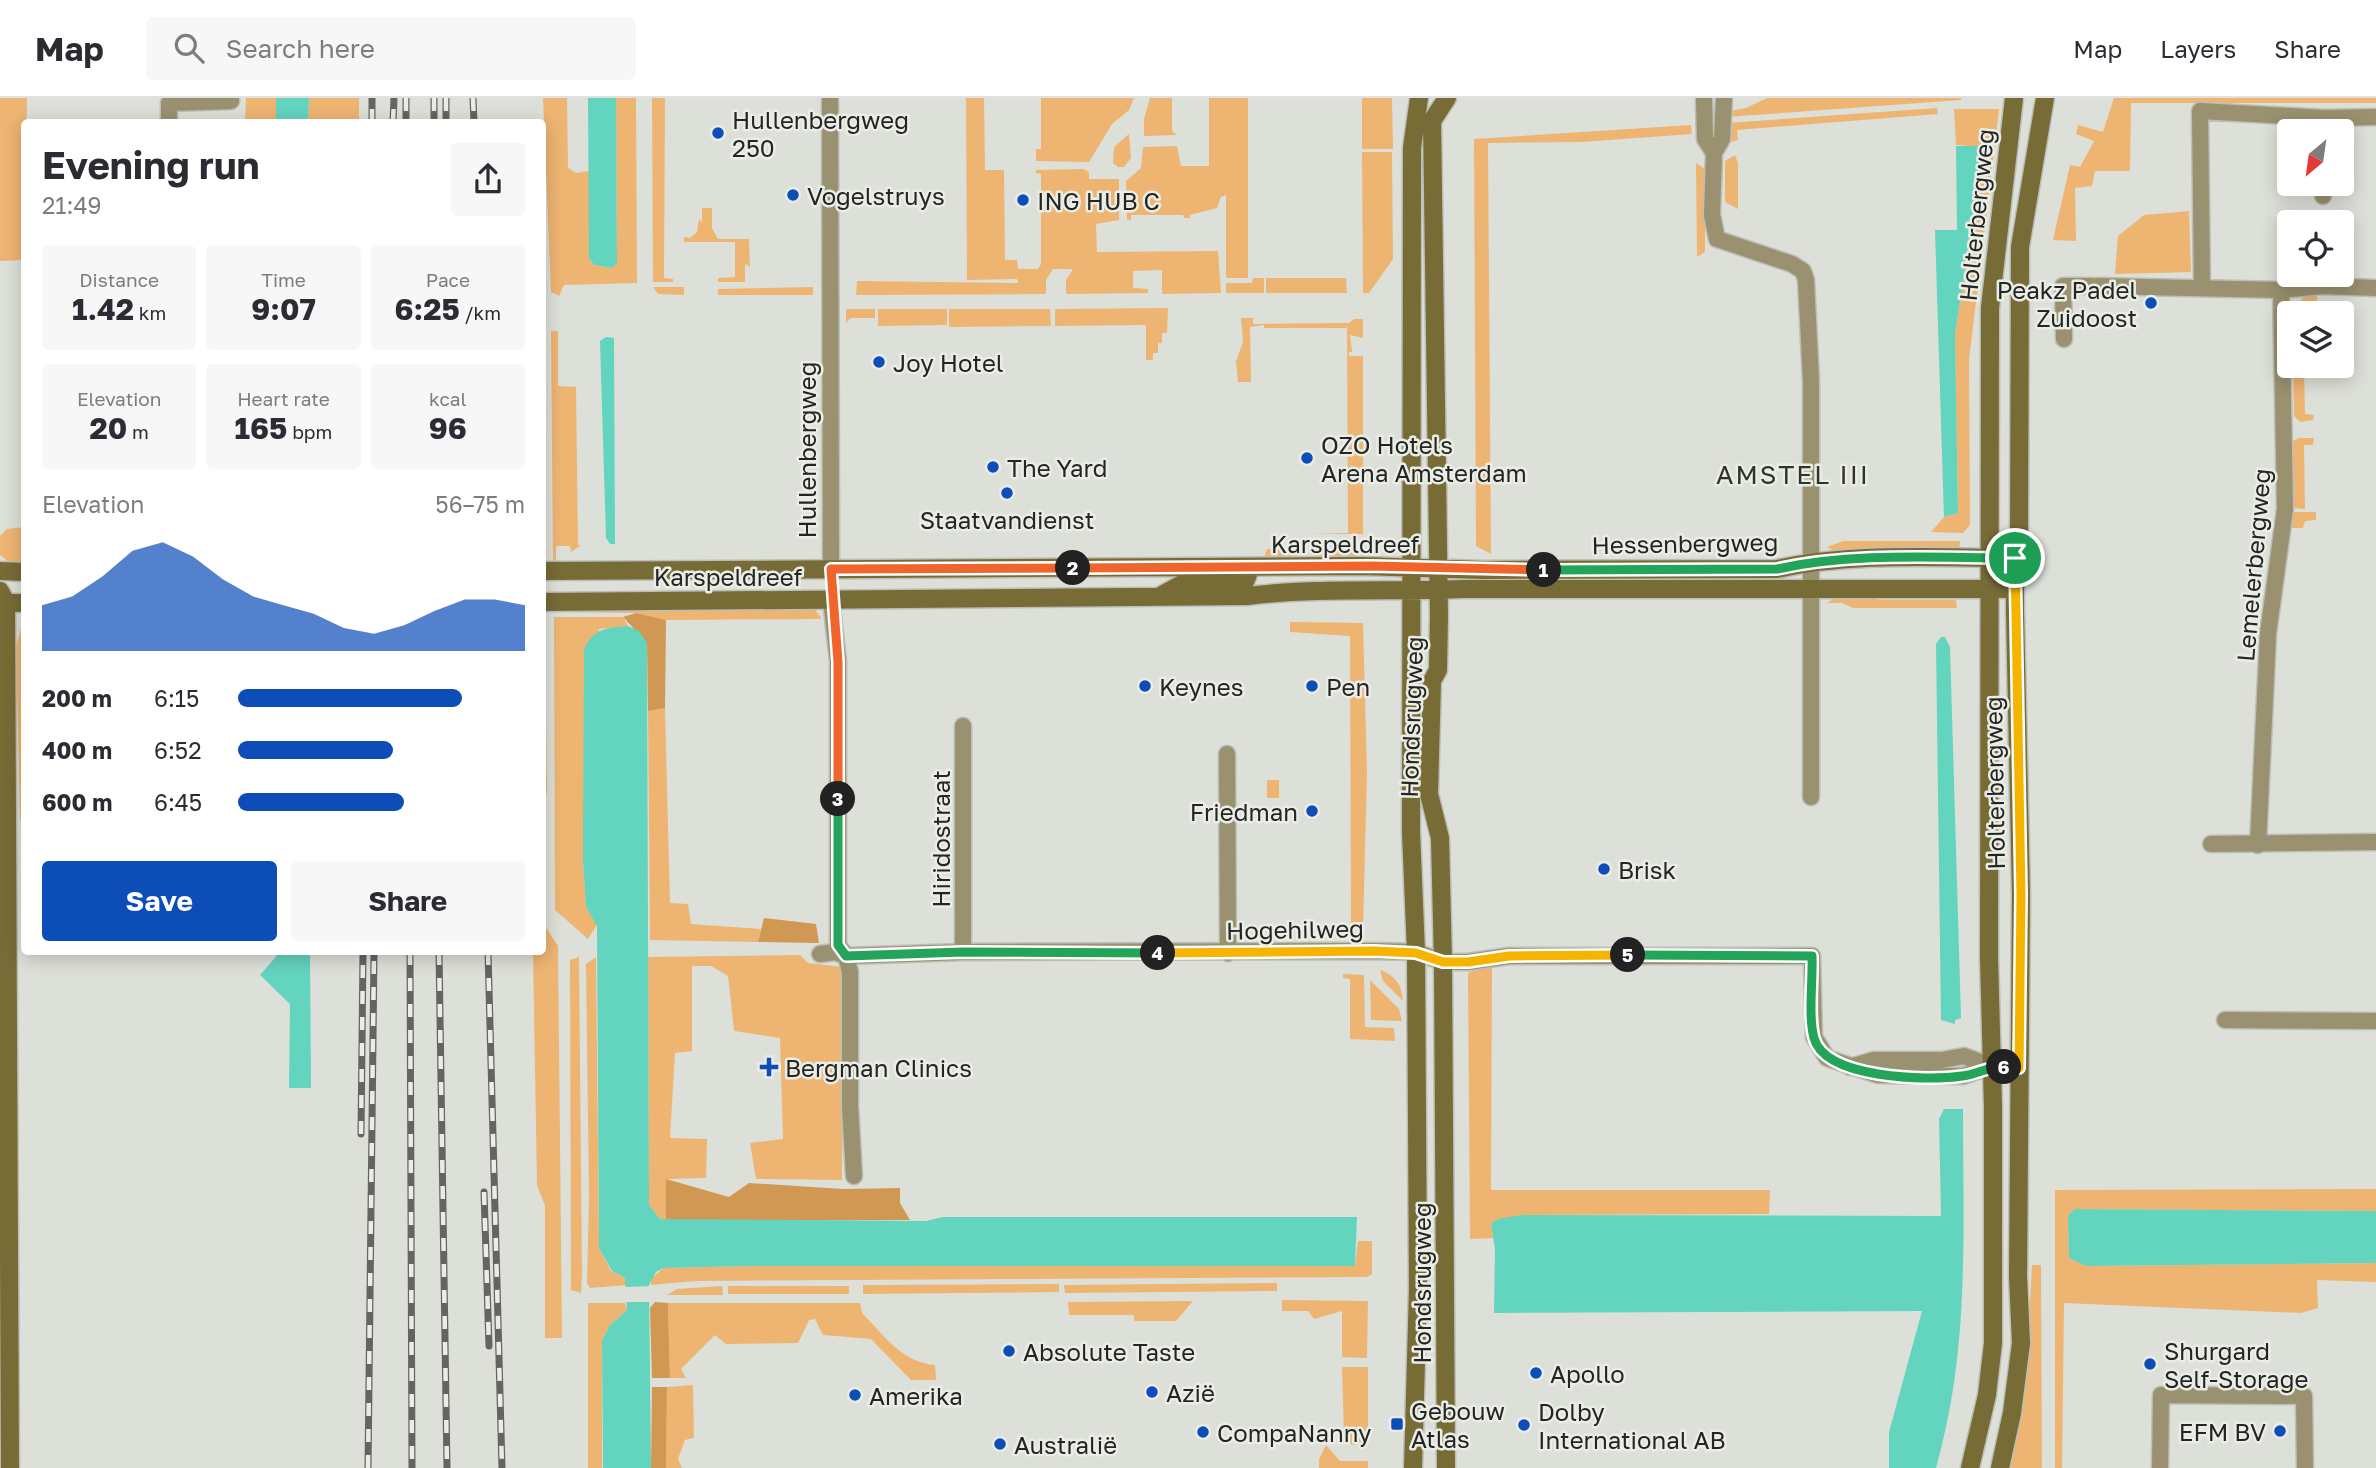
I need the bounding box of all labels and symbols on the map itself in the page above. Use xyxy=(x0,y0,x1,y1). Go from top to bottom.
place label: Hullenbergweg 250 xyxy=(732,105,909,162)
north arrow xyxy=(2277,119,2354,196)
marker: Hullenbergweg 250 xyxy=(710,125,726,141)
street label: Holterbergweg xyxy=(1953,127,1999,303)
place label: Vogelstruys xyxy=(807,181,945,210)
place label: ING HUB C xyxy=(1037,186,1160,215)
marker: Vogelstruys xyxy=(785,187,801,203)
marker: ING HUB C xyxy=(1015,192,1031,208)
place label: Peakz Padel Zuidoost xyxy=(1997,275,2137,332)
marker: Peakz Padel Zuidoost xyxy=(2143,295,2159,311)
place label: Joy Hotel xyxy=(893,348,1004,377)
marker: Joy Hotel xyxy=(871,354,887,370)
street label: Hullenbergweg xyxy=(792,362,821,539)
place label: OZO Hotels Arena Amsterdam xyxy=(1321,430,1527,487)
marker: OZO Hotels Arena Amsterdam xyxy=(1299,450,1315,466)
place label: The Yard xyxy=(1007,453,1107,482)
marker: The Yard xyxy=(985,459,1001,475)
district label: AMSTEL III xyxy=(1716,459,1870,490)
street label: Lemelerbergweg xyxy=(2230,467,2276,663)
marker: Staatvandienst xyxy=(999,485,1015,501)
place label: Staatvandienst xyxy=(920,505,1094,534)
street label: Hessenbergweg xyxy=(1591,527,1779,559)
pin xyxy=(1985,528,2045,588)
street label: Karspeldreef xyxy=(1271,529,1419,558)
pin: 2 xyxy=(1056,550,1090,586)
pin: 1 xyxy=(1526,552,1562,588)
street label: Karspeldreef xyxy=(654,562,802,591)
street label: Hondsrugweg xyxy=(1394,636,1428,798)
place label: Keynes xyxy=(1159,672,1243,701)
place label: Pen xyxy=(1326,672,1370,701)
marker: Keynes xyxy=(1137,678,1153,694)
marker: Pen xyxy=(1304,678,1320,694)
street label: Holterbergweg xyxy=(1978,696,2010,870)
street label: Hiridostraat xyxy=(926,770,955,908)
pin: 3 xyxy=(820,782,856,816)
place label: Friedman xyxy=(1190,797,1298,826)
marker: Friedman xyxy=(1304,803,1320,819)
place label: Brisk xyxy=(1618,855,1676,884)
marker: Brisk xyxy=(1596,861,1612,877)
street label: Hogehilweg xyxy=(1226,913,1364,945)
pin: 4 xyxy=(1140,936,1176,970)
pin: 5 xyxy=(1610,938,1646,972)
pin: 6 xyxy=(1986,1049,2022,1084)
place label: Bergman Clinics xyxy=(785,1053,972,1082)
marker: Bergman Clinics xyxy=(759,1057,779,1077)
street label: Hondsrugweg xyxy=(1407,1202,1436,1364)
place label: Shurgard Self-Storage xyxy=(2164,1336,2308,1393)
place label: Absolute Taste xyxy=(1023,1337,1195,1366)
marker: Absolute Taste xyxy=(1001,1343,1017,1359)
marker: Shurgard Self-Storage xyxy=(2142,1356,2158,1372)
place label: Apollo xyxy=(1550,1359,1625,1388)
marker: Apollo xyxy=(1528,1365,1544,1381)
place label: Azië xyxy=(1166,1378,1215,1407)
place label: Amerika xyxy=(869,1381,963,1410)
marker: Azië xyxy=(1144,1384,1160,1400)
marker: Amerika xyxy=(847,1387,863,1403)
place label: Gebouw Atlas xyxy=(1411,1396,1505,1453)
place label: Dolby International AB xyxy=(1538,1397,1726,1454)
marker: Gebouw Atlas xyxy=(1389,1416,1405,1432)
marker: Dolby International AB xyxy=(1516,1417,1532,1433)
place label: EFM BV xyxy=(2179,1417,2266,1446)
place label: CompaNanny xyxy=(1217,1418,1372,1447)
marker: EFM BV xyxy=(2272,1423,2288,1439)
marker: CompaNanny xyxy=(1195,1424,1211,1440)
place label: Australië xyxy=(1014,1430,1117,1459)
marker: Australië xyxy=(992,1436,1008,1452)

